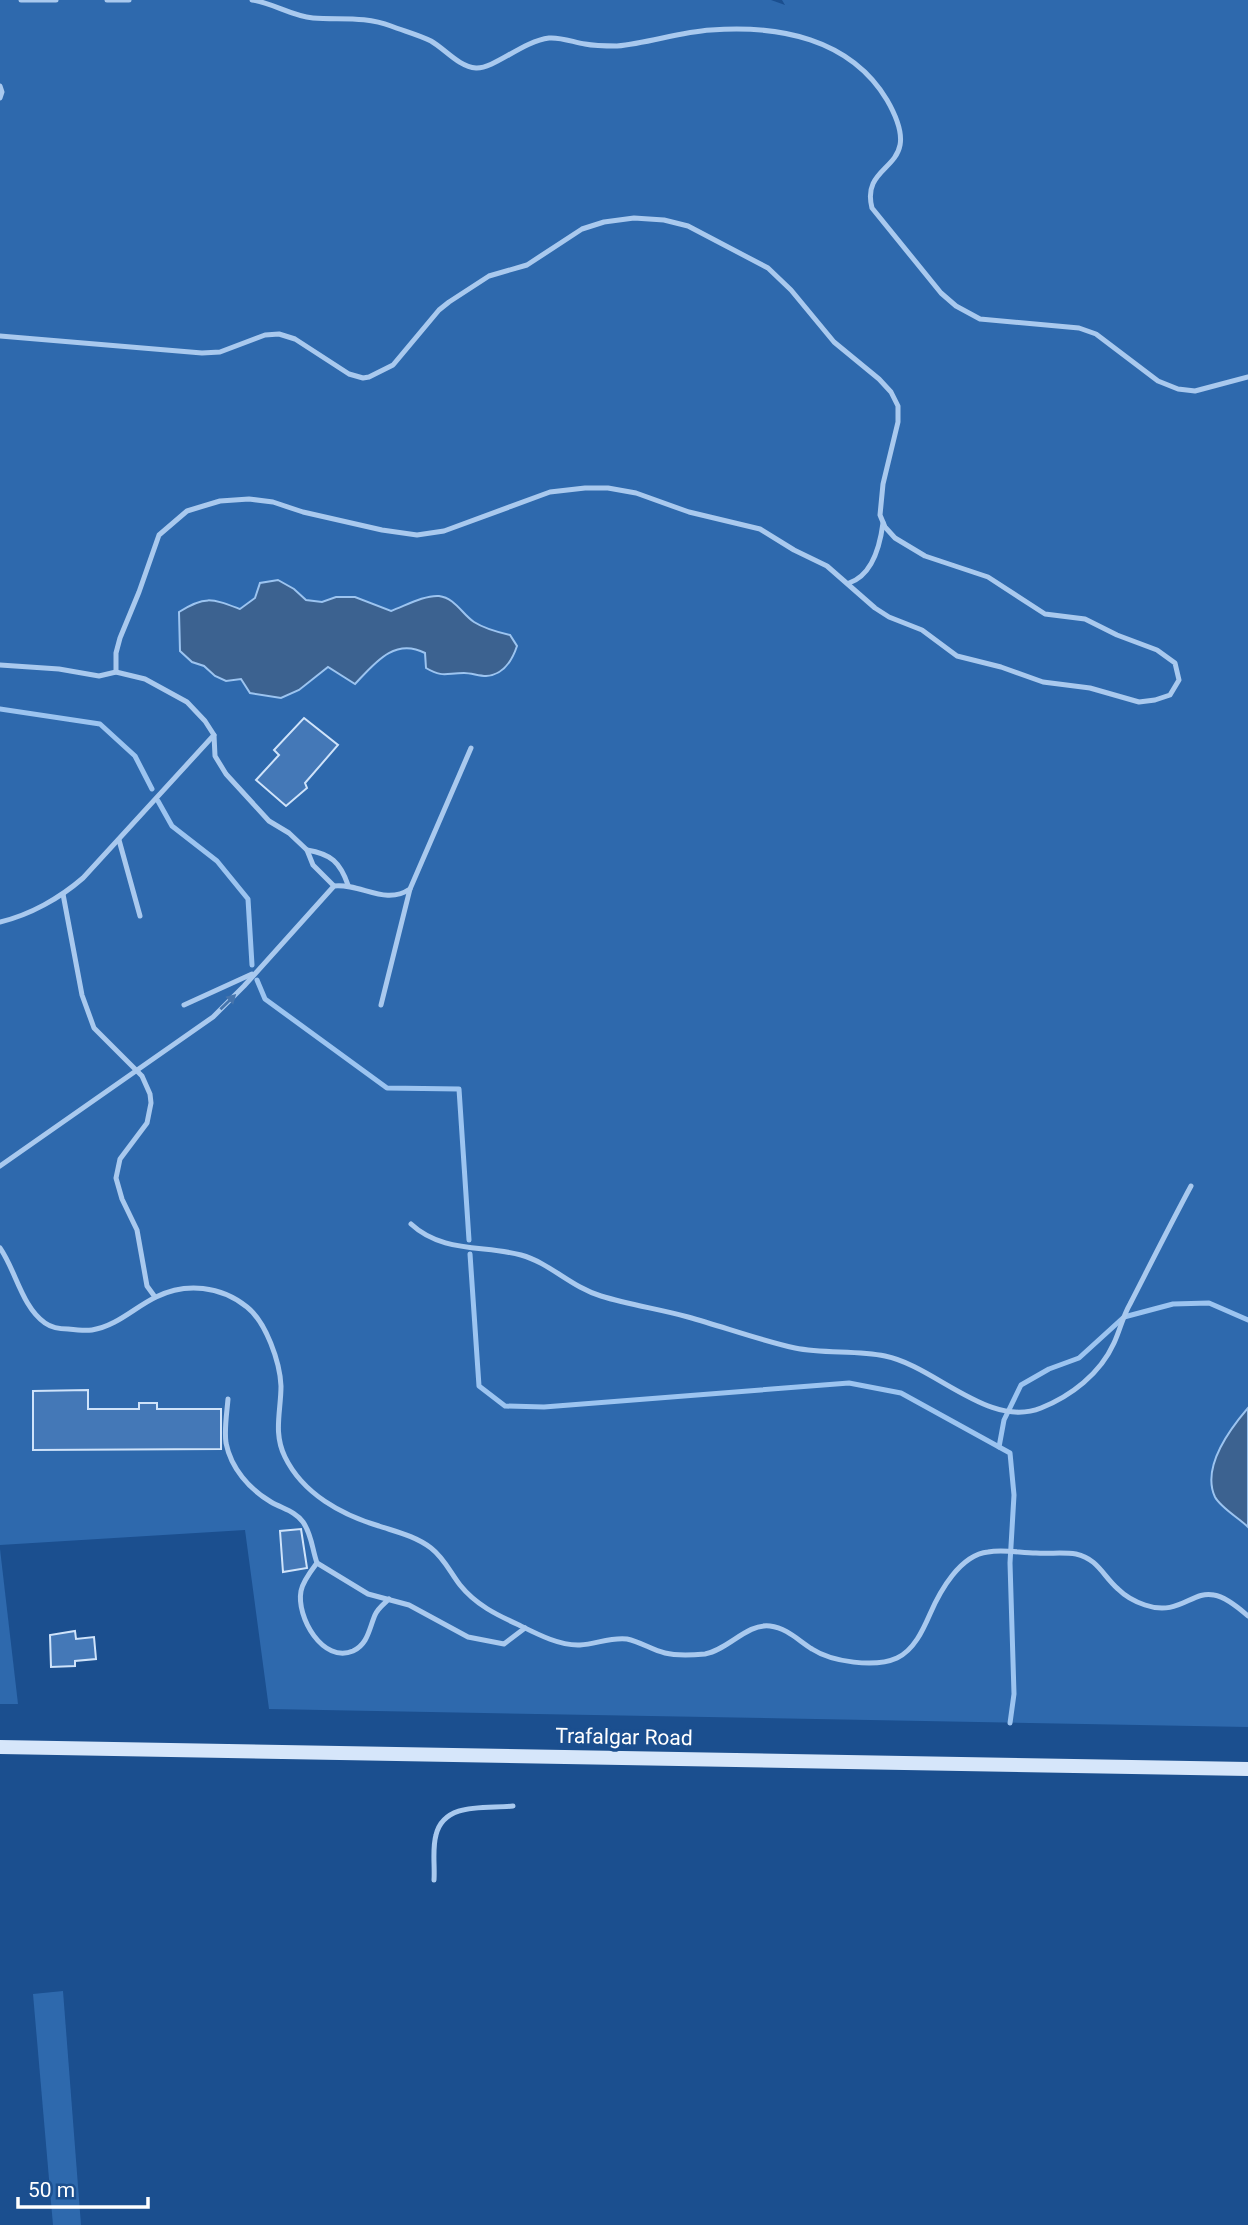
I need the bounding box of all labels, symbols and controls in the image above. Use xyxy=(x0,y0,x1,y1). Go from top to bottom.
one-way arrow xyxy=(219,994,236,1011)
street label: Trafalgar Road xyxy=(555,1724,693,1750)
scale bar xyxy=(18,2166,147,2210)
text: 50 m xyxy=(28,2178,75,2202)

